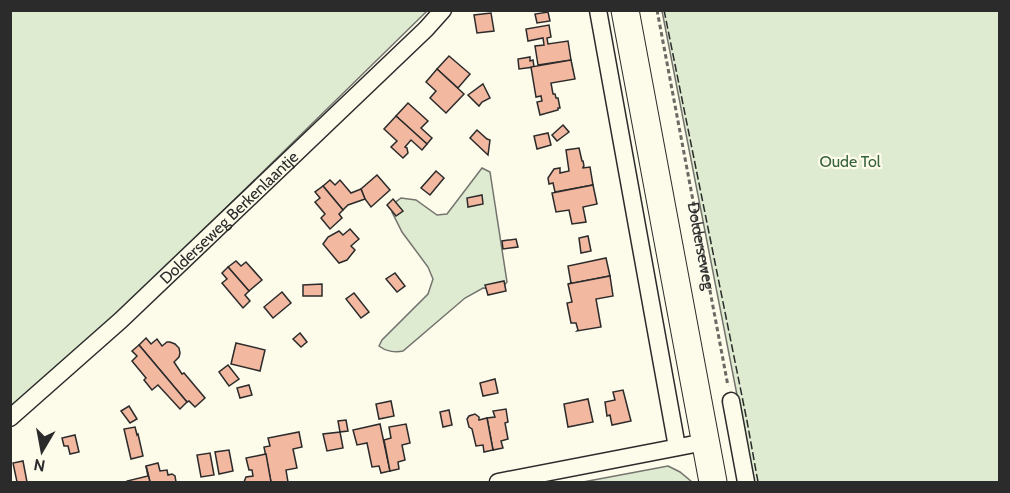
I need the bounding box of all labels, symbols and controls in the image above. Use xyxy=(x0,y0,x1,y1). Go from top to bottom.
street label: Dolderseweg Berkenlaantje xyxy=(156,147,302,288)
park label: Oude Tol xyxy=(819,152,881,171)
street label: Dolderseweg xyxy=(683,201,719,292)
north arrow xyxy=(12,421,72,481)
text: N xyxy=(32,455,47,476)

